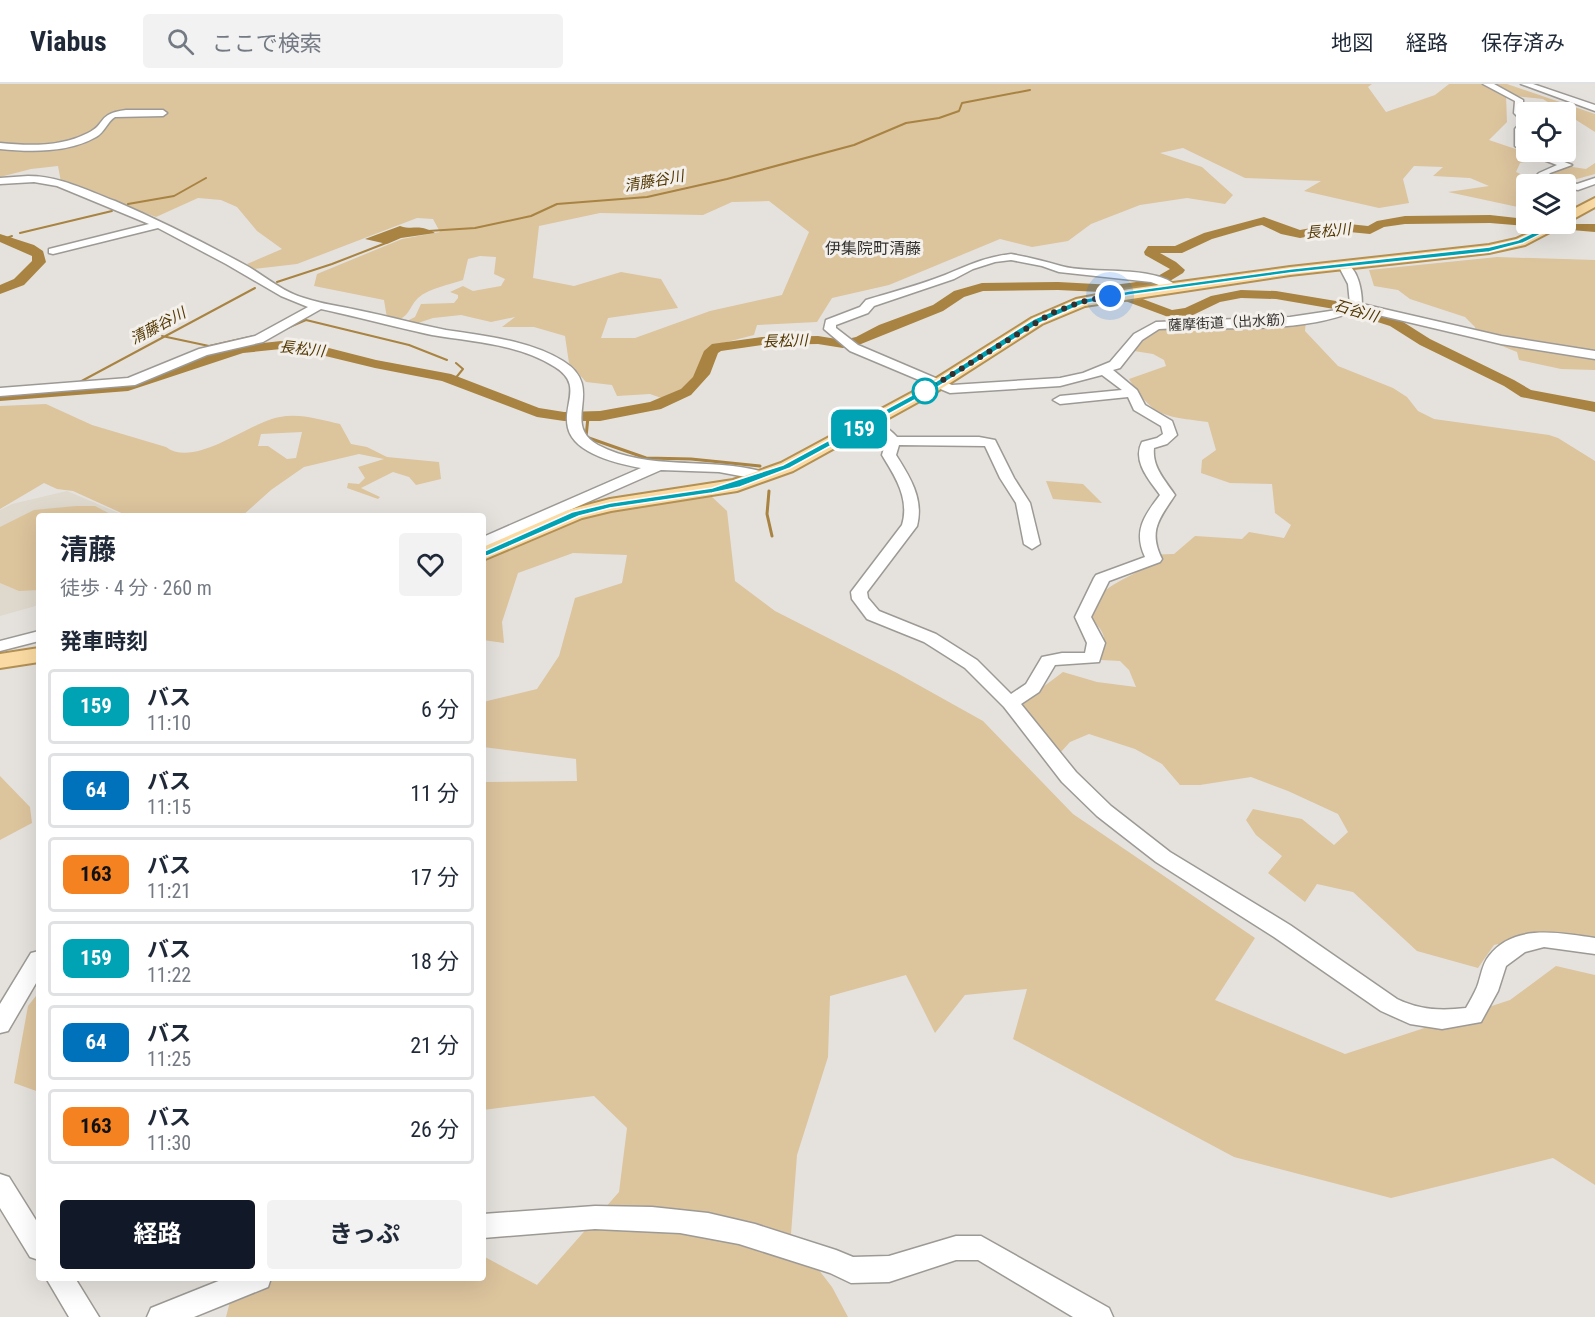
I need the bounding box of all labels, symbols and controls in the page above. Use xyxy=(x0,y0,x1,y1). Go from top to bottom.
search box xyxy=(143,14,563,68)
text: Viabus xyxy=(30,25,107,58)
icon: search xyxy=(164,25,197,58)
text: ここで検索 xyxy=(212,31,322,56)
text: 地図 xyxy=(1331,31,1373,55)
text: 経路 xyxy=(1406,31,1448,55)
text: 保存済み xyxy=(1481,31,1565,55)
map controls xyxy=(1516,102,1576,234)
button: locate xyxy=(1516,102,1576,162)
water label: 清藤谷川 xyxy=(623,167,687,195)
button: layers xyxy=(1516,174,1576,234)
water label: 長松川 xyxy=(1305,220,1353,242)
district label: 伊集院町清藤 xyxy=(825,239,921,258)
your location xyxy=(1095,281,1125,311)
water label: 石谷川 xyxy=(1332,296,1382,326)
water label: 清藤谷川 xyxy=(127,303,190,348)
street label: 薩摩街道（出水筋） xyxy=(1168,311,1294,333)
water label: 長松川 xyxy=(762,331,810,351)
water label: 長松川 xyxy=(279,338,327,361)
unlabelled marker xyxy=(912,378,938,404)
line badge: 159 xyxy=(824,410,894,448)
text: 159 xyxy=(843,417,875,441)
text: 清藤 xyxy=(60,533,116,566)
button: heart xyxy=(399,533,462,596)
text: 徒歩 · 4 分 · 260 m xyxy=(60,576,212,600)
text: 発車時刻 xyxy=(60,629,148,654)
text: バス xyxy=(147,685,191,710)
text: 159 xyxy=(80,694,112,718)
text: 6 分 xyxy=(421,697,459,722)
text: 11:10 xyxy=(147,711,191,735)
text: バス xyxy=(147,769,191,794)
text: 64 xyxy=(85,778,107,802)
text: 11 分 xyxy=(410,781,459,806)
text: 11:15 xyxy=(147,795,191,819)
text: バス xyxy=(147,853,191,878)
text: 163 xyxy=(80,862,112,886)
text: 17 分 xyxy=(410,865,459,890)
text: 11:21 xyxy=(147,879,191,903)
text: バス xyxy=(147,937,191,962)
text: 159 xyxy=(80,946,112,970)
text: 18 分 xyxy=(410,949,459,974)
text: 11:22 xyxy=(147,963,191,987)
text: バス xyxy=(147,1021,191,1046)
text: 64 xyxy=(85,1030,107,1054)
text: 21 分 xyxy=(410,1033,459,1058)
text: 11:25 xyxy=(147,1047,191,1071)
text: バス xyxy=(147,1105,191,1130)
text: 163 xyxy=(80,1114,112,1138)
text: 26 分 xyxy=(410,1117,459,1142)
text: 11:30 xyxy=(147,1131,191,1155)
button: 経路 xyxy=(60,1200,255,1269)
button: きっぷ xyxy=(267,1200,462,1269)

